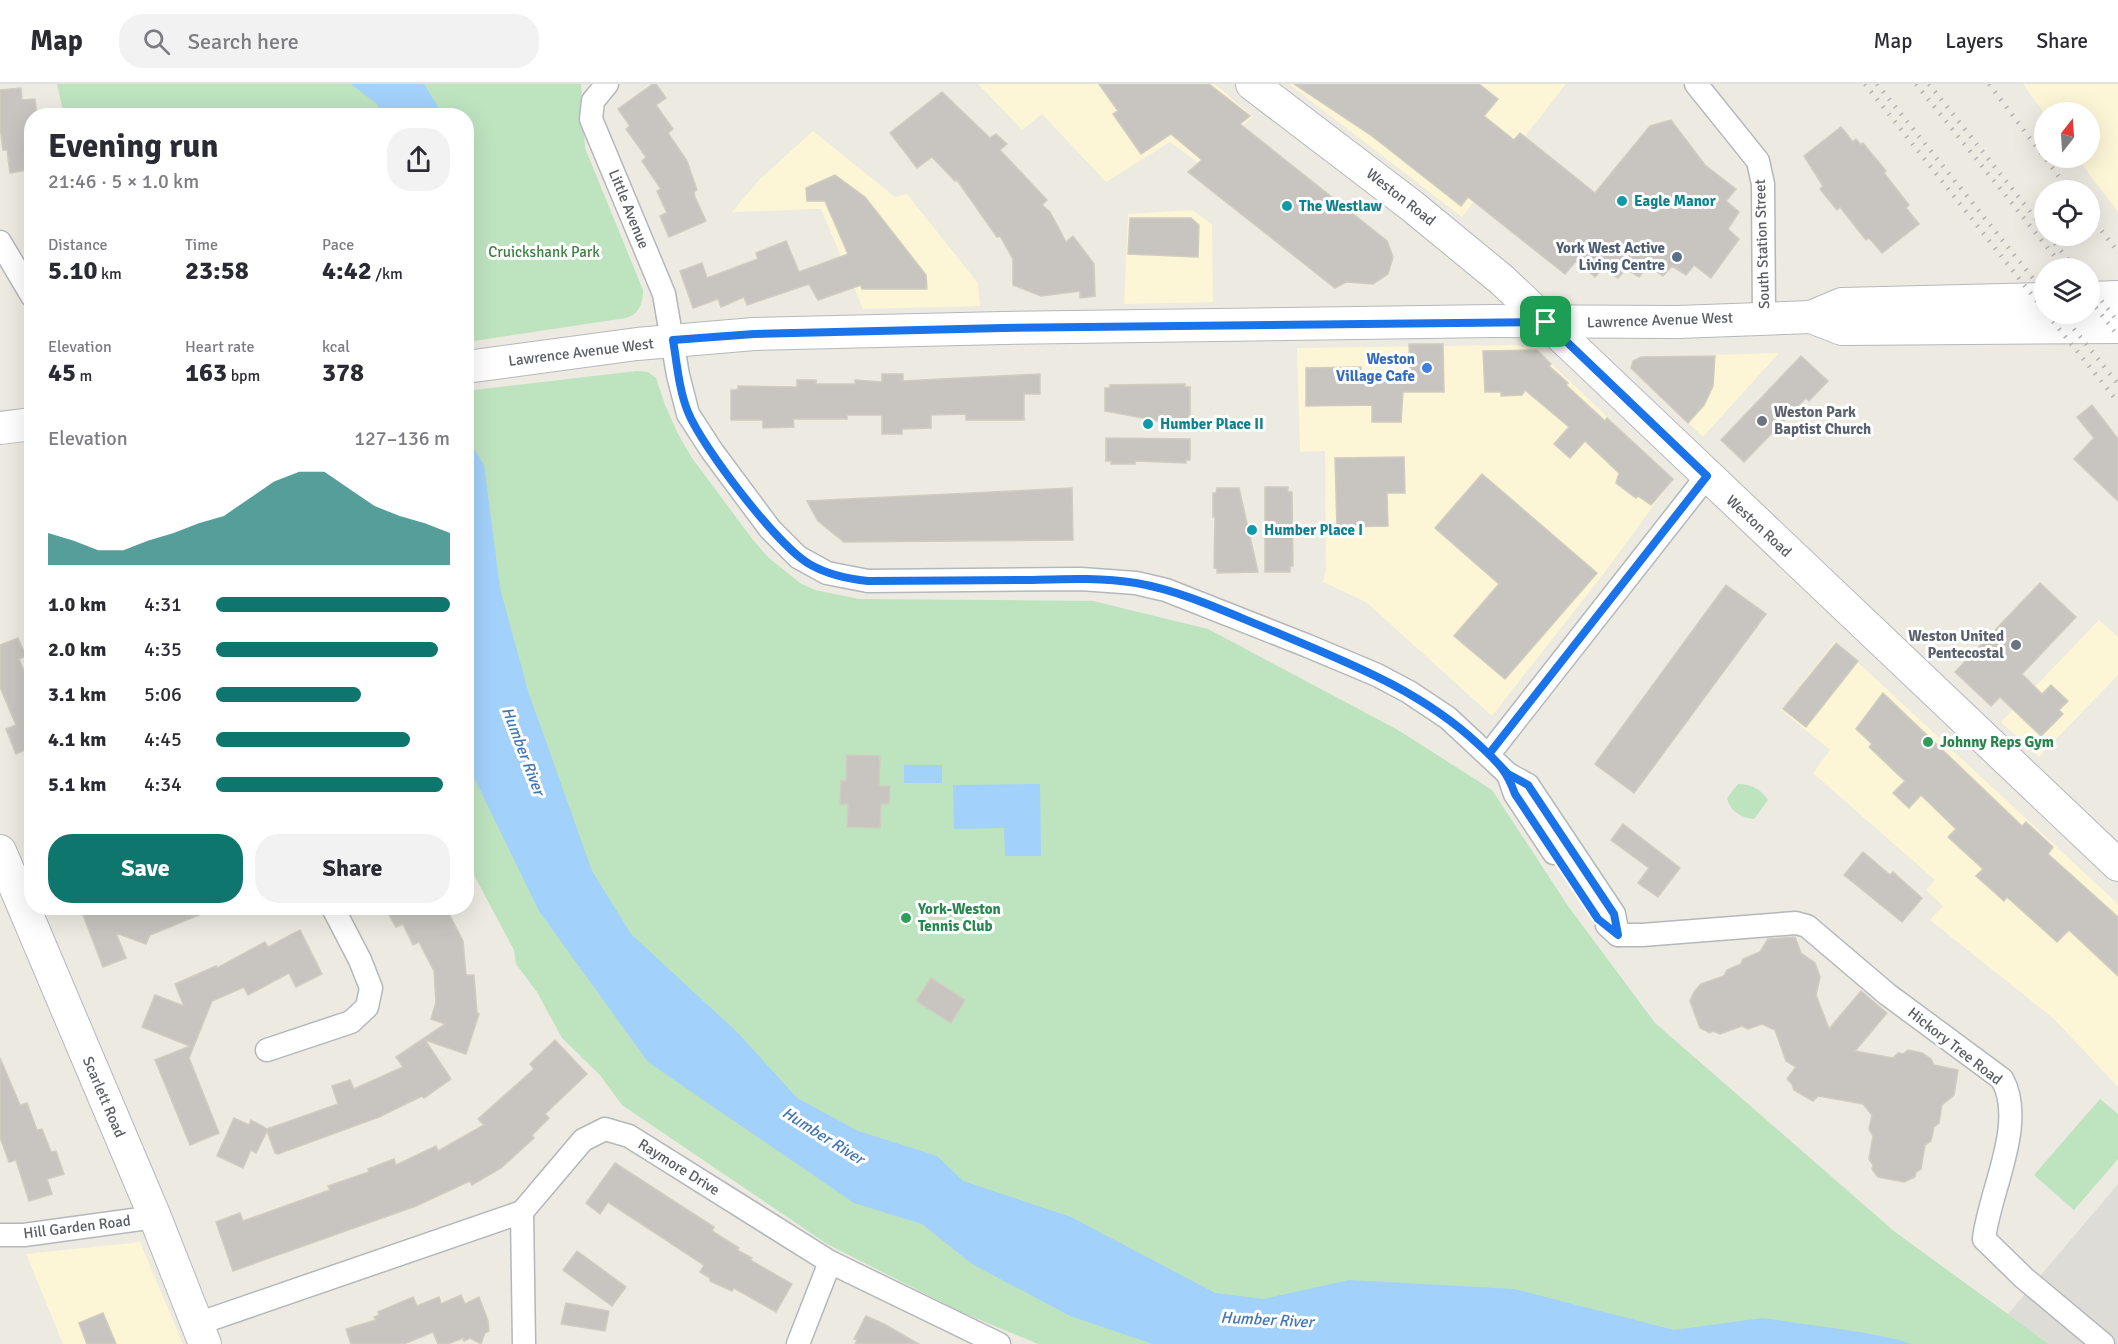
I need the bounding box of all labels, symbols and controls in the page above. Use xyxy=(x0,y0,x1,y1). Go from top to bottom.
search box xyxy=(119,14,539,68)
text: Map xyxy=(30,24,83,58)
icon: search xyxy=(140,25,173,58)
text: Search here xyxy=(188,28,299,55)
text: Map xyxy=(1874,28,1912,54)
text: Layers xyxy=(1945,28,2003,54)
text: Share xyxy=(2036,28,2088,54)
north arrow xyxy=(2034,102,2100,168)
map controls xyxy=(2034,102,2100,324)
text: Evening run xyxy=(48,126,218,167)
button: share xyxy=(387,128,450,191)
street label: Weston Road xyxy=(1363,164,1439,230)
street label: Little Avenue xyxy=(605,167,653,251)
text: 21:46 · 5 × 1.0 km xyxy=(48,169,199,194)
street label: South Station Street xyxy=(1751,179,1773,309)
button: locate xyxy=(2034,180,2100,246)
place label: Eagle Manor xyxy=(1634,192,1716,210)
marker: Eagle Manor xyxy=(1615,194,1629,208)
place label: The Westlaw xyxy=(1299,197,1383,215)
marker: The Westlaw xyxy=(1280,199,1294,213)
text: Distance xyxy=(48,235,108,255)
text: Time xyxy=(185,235,218,255)
text: Pace xyxy=(322,235,354,255)
place label: York West Active Living Centre xyxy=(1555,239,1665,274)
park label: Cruickshank Park xyxy=(488,243,600,261)
marker: York West Active Living Centre xyxy=(1670,250,1684,264)
text: 5.10 xyxy=(48,255,98,287)
text: 23:58 xyxy=(185,255,249,287)
text: 4:42 xyxy=(322,255,372,287)
button: layers xyxy=(2034,258,2100,324)
text: km xyxy=(98,264,122,284)
text: /km xyxy=(372,264,403,284)
pin xyxy=(1520,296,1571,347)
icon: arrive xyxy=(1529,305,1562,338)
street label: Lawrence Avenue West xyxy=(1587,308,1733,332)
street label: Lawrence Avenue West xyxy=(507,334,655,370)
text: Elevation xyxy=(48,337,112,357)
text: Heart rate xyxy=(185,337,254,357)
text: kcal xyxy=(322,337,350,357)
place label: Weston Village Cafe xyxy=(1336,350,1415,385)
text: 45 xyxy=(48,357,76,389)
text: 163 xyxy=(185,357,227,389)
text: 378 xyxy=(322,357,364,389)
marker: Weston Village Cafe xyxy=(1420,361,1434,375)
text: m xyxy=(76,366,92,386)
text: bpm xyxy=(227,366,260,386)
place label: Weston Park Baptist Church xyxy=(1774,403,1871,438)
marker: Weston Park Baptist Church xyxy=(1755,414,1769,428)
place label: Humber Place II xyxy=(1160,415,1264,433)
marker: Humber Place II xyxy=(1141,417,1155,431)
text: Elevation xyxy=(48,426,128,451)
text: 127–136 m xyxy=(354,426,450,451)
street label: Weston Road xyxy=(1723,491,1795,561)
place label: Humber Place I xyxy=(1264,521,1363,539)
marker: Humber Place I xyxy=(1245,523,1259,537)
text: 1.0 km xyxy=(48,592,106,617)
text: 4:31 xyxy=(144,592,182,617)
place label: Weston United Pentecostal xyxy=(1908,627,2004,662)
text: 2.0 km xyxy=(48,637,106,662)
text: 4:35 xyxy=(144,637,182,662)
marker: Weston United Pentecostal xyxy=(2009,638,2023,652)
text: 3.1 km xyxy=(48,682,106,707)
text: 5:06 xyxy=(144,682,182,707)
water label: Humber River xyxy=(497,704,550,800)
text: 4.1 km xyxy=(48,727,106,752)
text: 4:45 xyxy=(144,727,182,752)
place label: Johnny Reps Gym xyxy=(1940,733,2054,751)
marker: Johnny Reps Gym xyxy=(1921,735,1935,749)
text: 5.1 km xyxy=(48,772,106,797)
text: 4:34 xyxy=(144,772,182,797)
button: Save xyxy=(48,834,243,903)
button: Share xyxy=(255,834,450,903)
place label: York-Weston Tennis Club xyxy=(917,900,1001,935)
marker: York-Weston Tennis Club xyxy=(899,911,913,925)
street label: Hickory Tree Road xyxy=(1904,1004,2006,1088)
street label: Scarlett Road xyxy=(79,1054,129,1140)
water label: Humber River xyxy=(778,1103,869,1170)
street label: Raymore Drive xyxy=(635,1135,723,1199)
street label: Hill Garden Road xyxy=(22,1211,132,1243)
water label: Humber River xyxy=(1220,1308,1316,1333)

